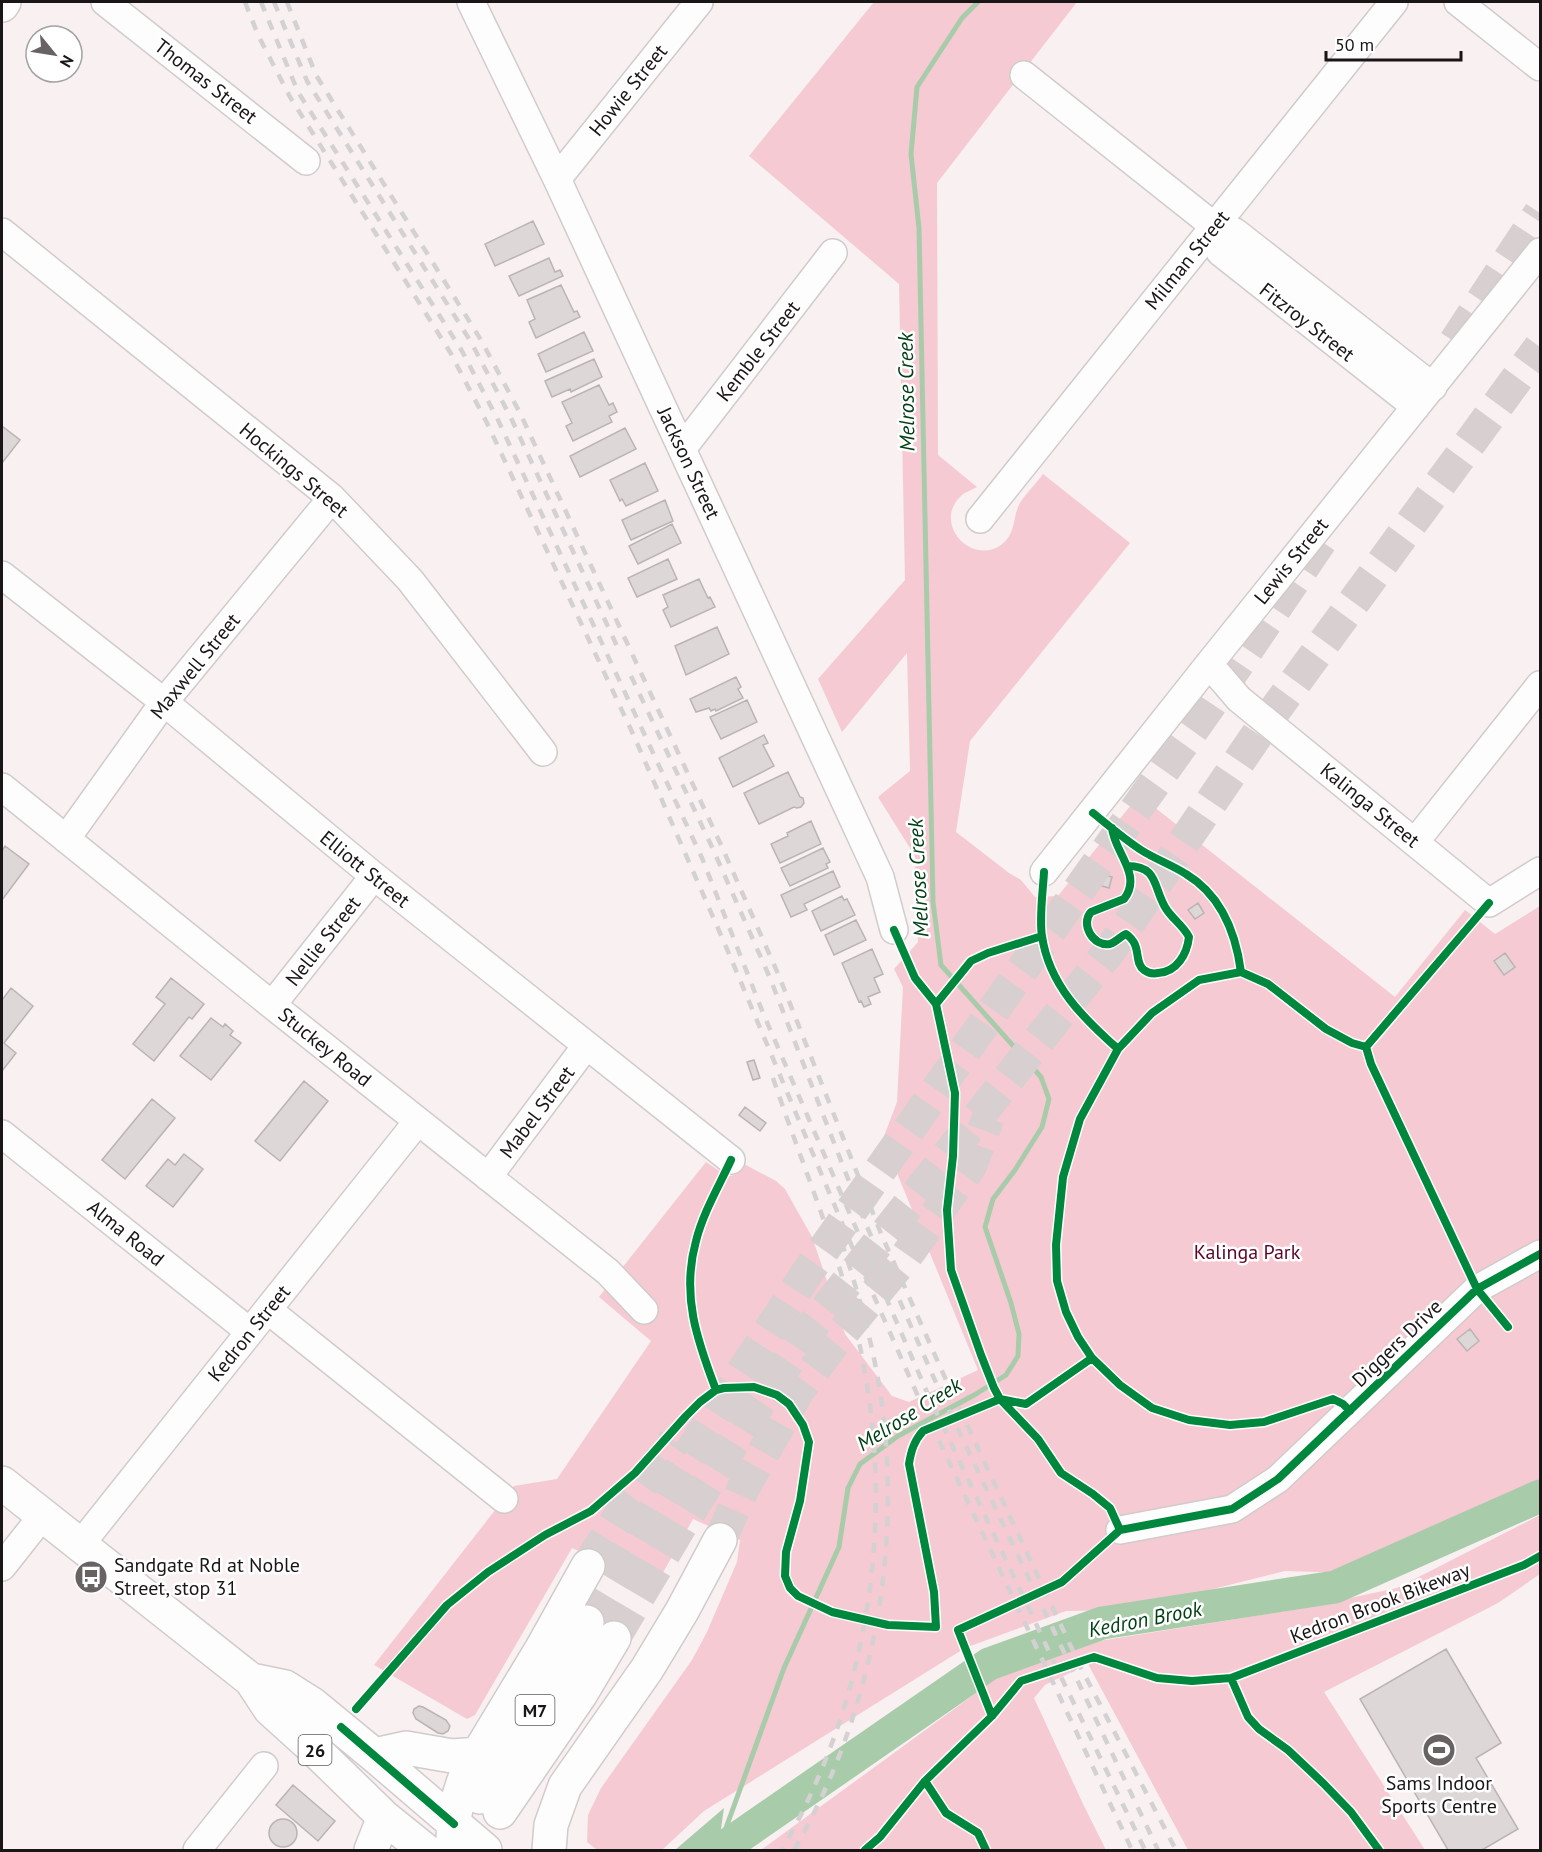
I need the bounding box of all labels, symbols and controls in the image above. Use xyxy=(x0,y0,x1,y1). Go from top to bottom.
north arrow xyxy=(24,24,84,84)
scale bar xyxy=(1326,24,1461,62)
street label: Thomas Street xyxy=(149,33,263,129)
text: 50 m xyxy=(1335,33,1374,56)
street label: Howie Street xyxy=(583,39,673,141)
text: N xyxy=(56,52,78,71)
street label: Milman Street xyxy=(1139,205,1235,315)
street label: Fitzroy Street xyxy=(1254,277,1360,367)
street label: Kemble Street xyxy=(711,295,806,407)
water label: Melrose Creek xyxy=(891,331,921,452)
street label: Jackson Street xyxy=(651,402,726,523)
street label: Hockings Street xyxy=(234,417,354,523)
street label: Lewis Street xyxy=(1248,512,1334,610)
street label: Maxwell Street xyxy=(144,608,246,724)
street label: Kalinga Street xyxy=(1315,757,1425,853)
water label: Melrose Creek xyxy=(901,816,935,938)
street label: Elliott Street xyxy=(315,825,415,913)
street label: Nellie Street xyxy=(280,891,366,991)
street label: Stuckey Road xyxy=(273,1001,377,1093)
street label: Mabel Street xyxy=(494,1060,580,1163)
street label: Alma Road xyxy=(82,1194,170,1272)
park label: Kalinga Park xyxy=(1194,1239,1301,1265)
street label: Kedron Street xyxy=(202,1279,296,1387)
street label: Diggers Drive xyxy=(1346,1294,1448,1392)
water label: Melrose Creek xyxy=(851,1370,968,1457)
place label: Sandgate Rd at Noble Street, stop 31 xyxy=(114,1552,300,1601)
street label: Kedron Brook Bikeway xyxy=(1286,1556,1474,1649)
bus stop icon: Sandgate Rd at Noble Street, stop 31 xyxy=(73,1559,109,1595)
water label: Kedron Brook xyxy=(1086,1595,1205,1643)
road number: M7 xyxy=(516,1695,554,1725)
sports icon: Sams Indoor Sports Centre xyxy=(1421,1732,1457,1768)
road number: 26 xyxy=(298,1735,332,1765)
place label: Sams Indoor Sports Centre xyxy=(1381,1770,1497,1819)

